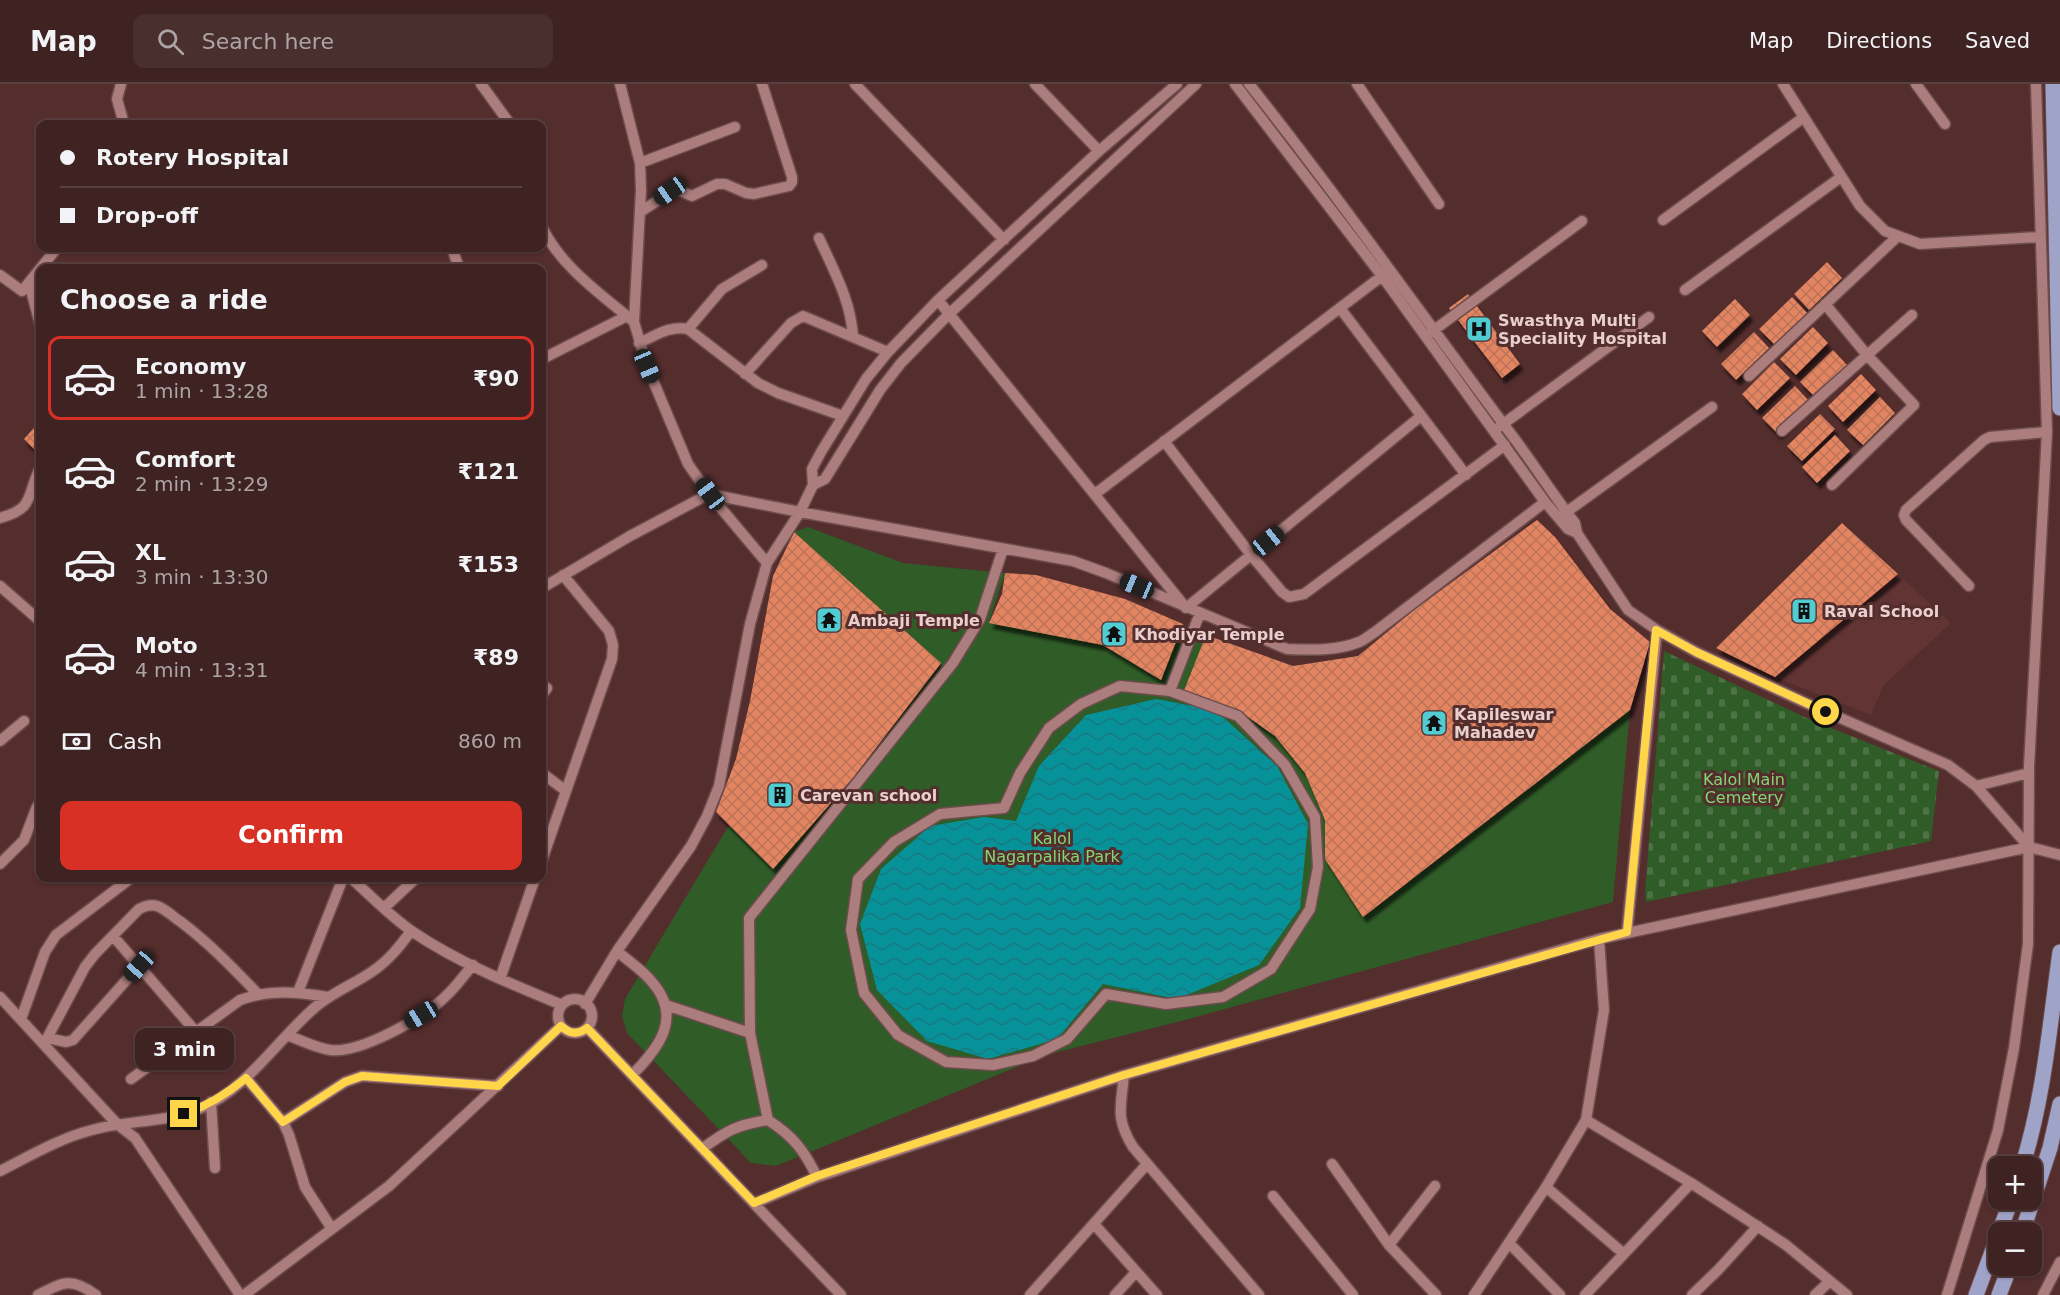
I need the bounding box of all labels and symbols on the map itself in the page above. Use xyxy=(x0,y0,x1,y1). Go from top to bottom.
car xyxy=(650,173,690,209)
place label: Swasthya Multi Speciality Hospital xyxy=(1498,311,1667,348)
hospital icon: Swasthya Multi Speciality Hospital xyxy=(1464,314,1494,344)
car xyxy=(632,346,662,386)
car xyxy=(692,474,728,514)
car xyxy=(1248,523,1288,559)
car xyxy=(1117,571,1157,601)
building icon: Raval School xyxy=(1789,596,1819,626)
place label: Raval School xyxy=(1824,602,1939,621)
temple icon: Ambaji Temple xyxy=(814,605,844,635)
place label: Ambaji Temple xyxy=(848,611,980,630)
temple icon: Khodiyar Temple xyxy=(1099,619,1129,649)
place label: Khodiyar Temple xyxy=(1134,625,1285,644)
route start xyxy=(1812,698,1839,725)
place label: Kapileswar Mahadev xyxy=(1454,705,1554,742)
temple icon: Kapileswar Mahadev xyxy=(1419,708,1449,738)
park label: Kalol Main Cemetery xyxy=(1703,770,1785,807)
building icon: Carevan school xyxy=(765,780,795,810)
place label: Carevan school xyxy=(800,786,937,805)
park label: Kalol Nagarpalika Park xyxy=(984,829,1121,866)
car xyxy=(120,947,158,985)
car xyxy=(401,998,441,1032)
callout: 3 min xyxy=(134,1027,234,1069)
route end xyxy=(170,1100,197,1127)

